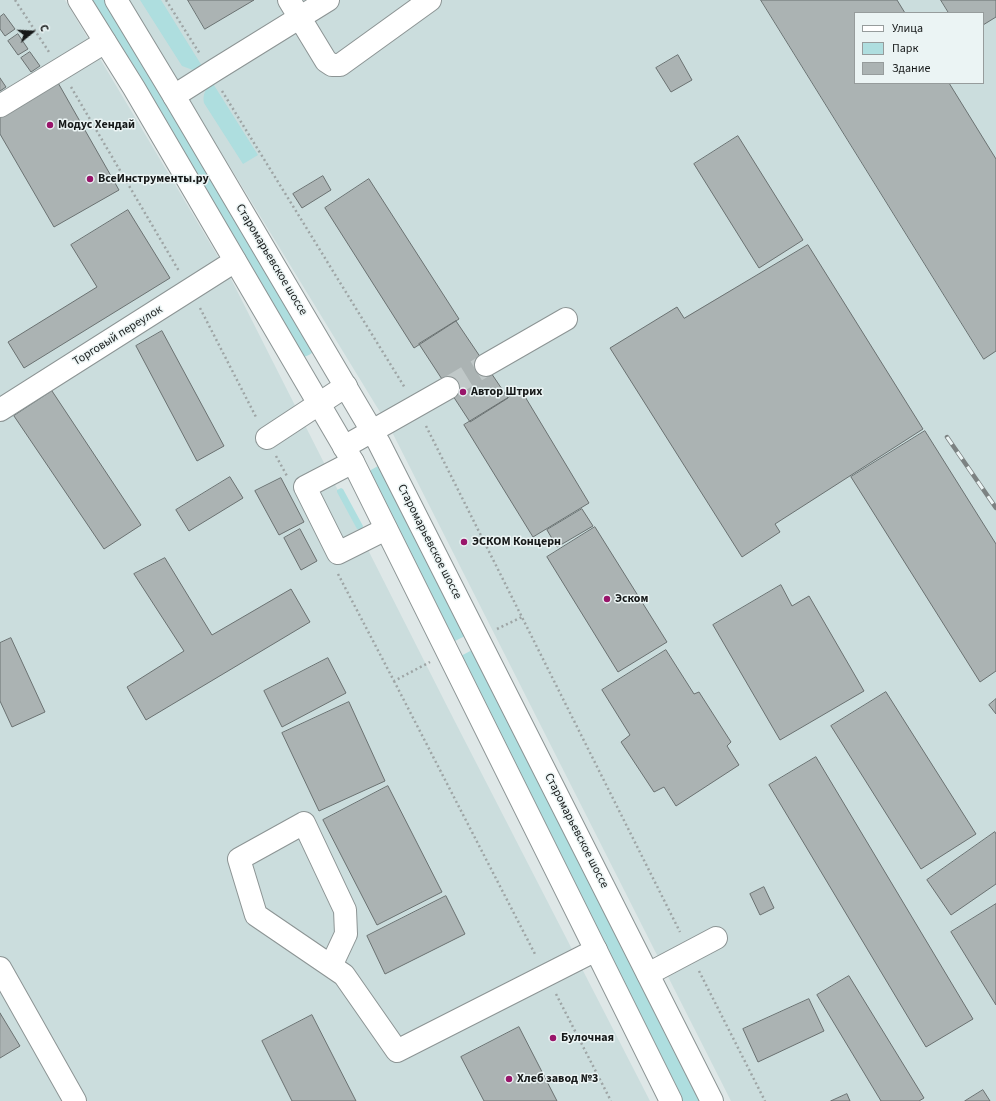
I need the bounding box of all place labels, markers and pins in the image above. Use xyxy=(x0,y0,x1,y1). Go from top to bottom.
place label: Модус Хендай xyxy=(58,118,135,132)
marker: Модус Хендай xyxy=(45,120,55,130)
place label: ВсеИнструменты.ру xyxy=(98,172,209,186)
marker: ВсеИнструменты.ру xyxy=(85,174,95,184)
place label: Автор Штрих xyxy=(471,385,542,399)
marker: Автор Штрих xyxy=(458,387,468,397)
place label: ЭСКОМ Концерн xyxy=(472,535,561,549)
marker: ЭСКОМ Концерн xyxy=(459,537,469,547)
place label: Эском xyxy=(615,592,648,606)
marker: Эском xyxy=(602,594,612,604)
place label: Булочная xyxy=(561,1031,614,1045)
marker: Булочная xyxy=(548,1033,558,1043)
place label: Хлеб завод №3 xyxy=(517,1072,598,1086)
marker: Хлеб завод №3 xyxy=(504,1074,514,1084)

